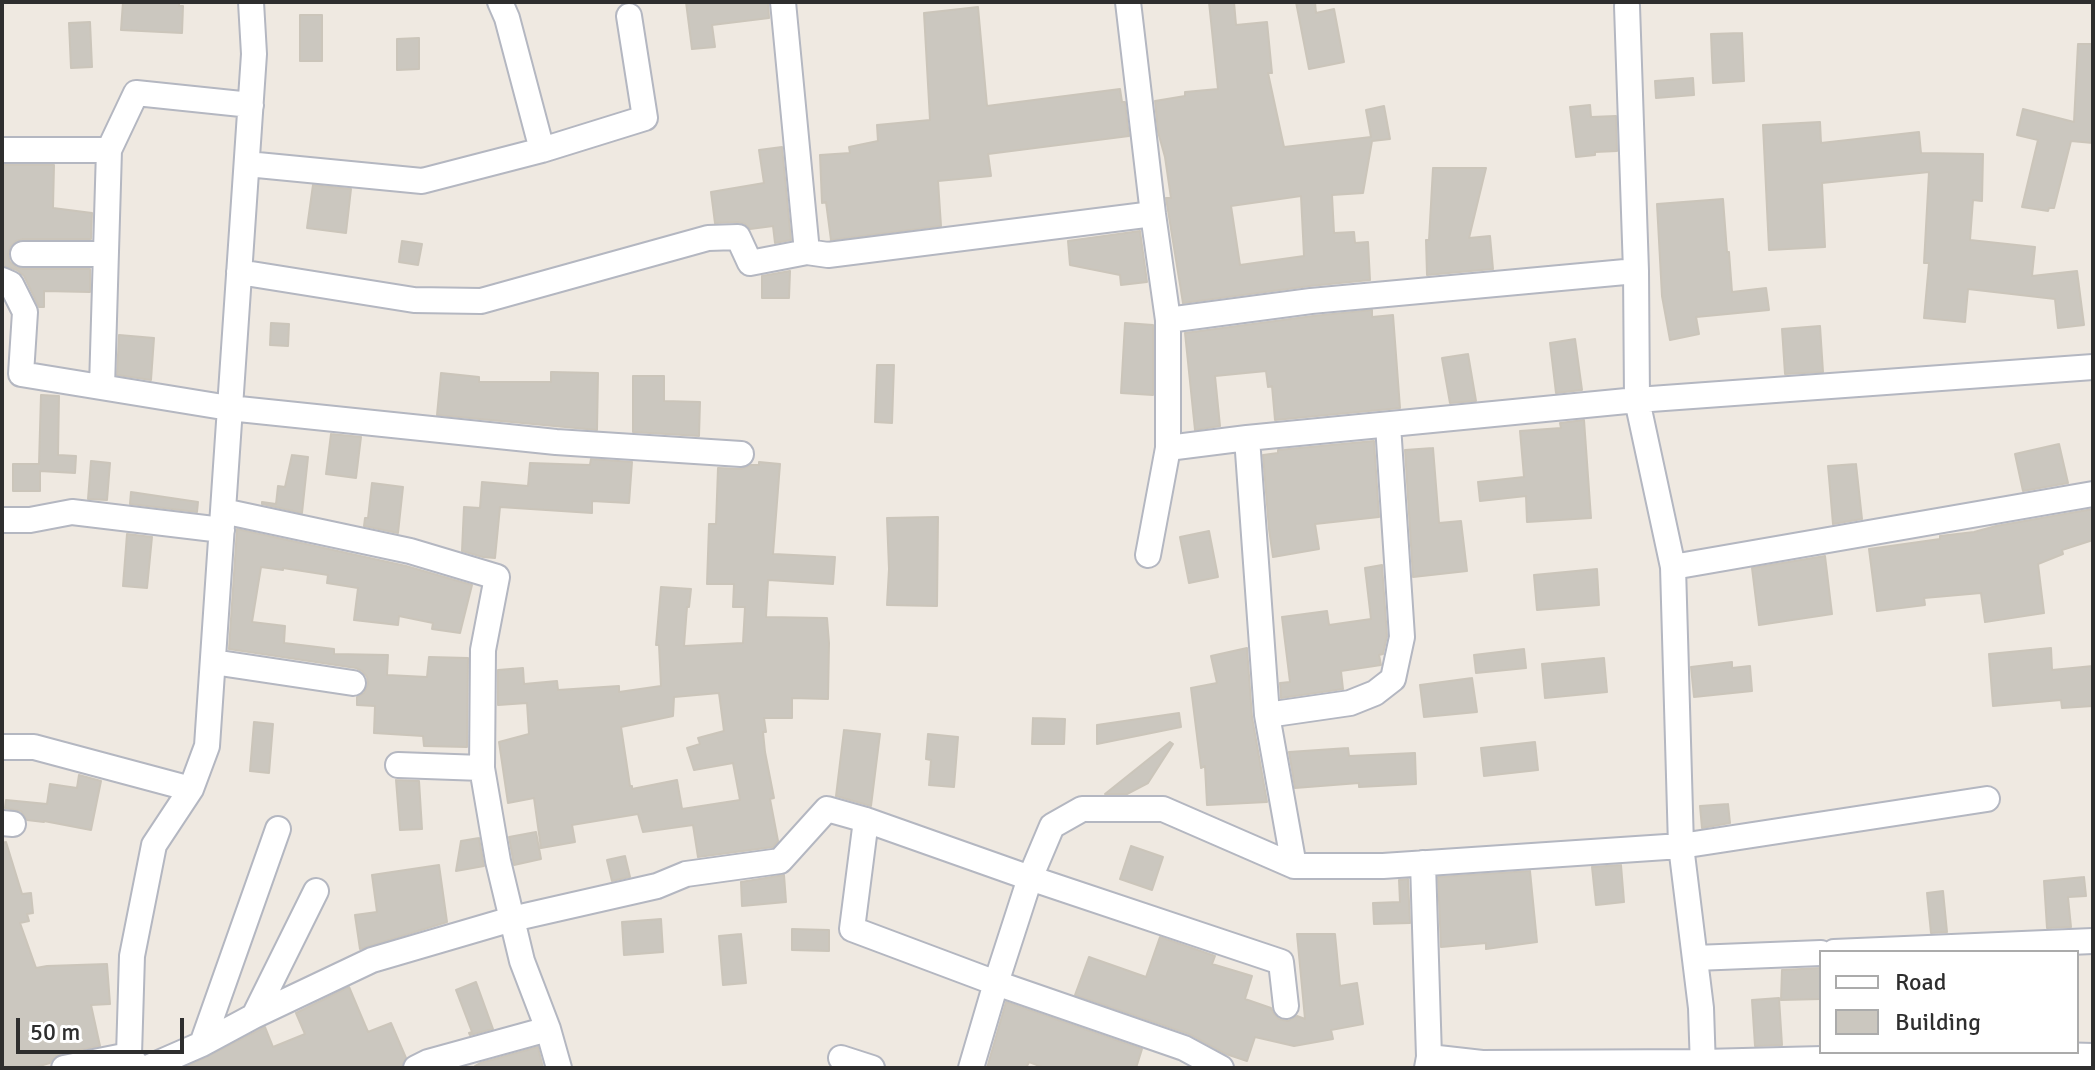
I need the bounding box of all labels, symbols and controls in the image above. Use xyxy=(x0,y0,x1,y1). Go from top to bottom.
legend xyxy=(1819,950,2079,1054)
text: Road xyxy=(1895,967,1946,997)
scale bar xyxy=(20,1002,188,1052)
text: Building xyxy=(1895,1007,1981,1037)
text: 50 m xyxy=(30,1017,80,1047)

